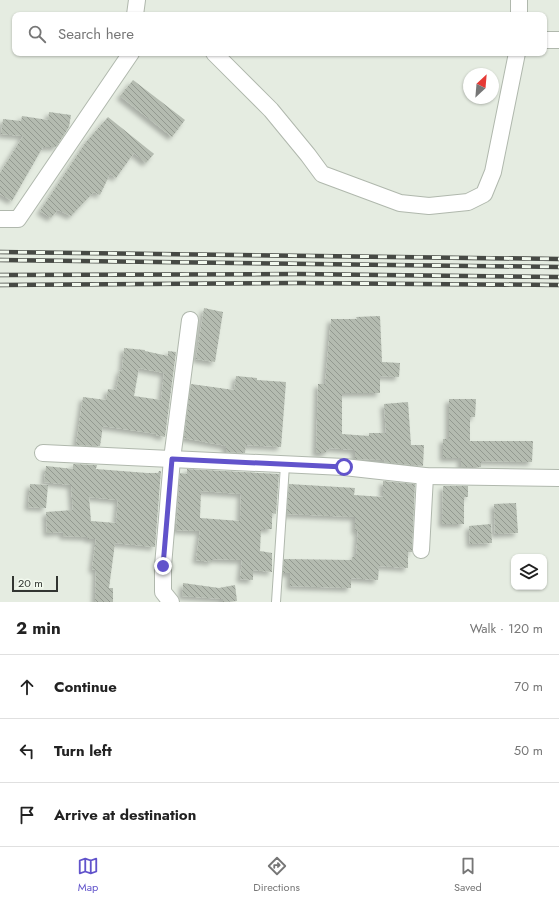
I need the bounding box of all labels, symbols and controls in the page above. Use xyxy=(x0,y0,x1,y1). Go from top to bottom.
search box xyxy=(12,12,547,56)
icon: search xyxy=(26,23,48,45)
text: Search here xyxy=(58,23,134,45)
north arrow xyxy=(463,68,499,104)
route start xyxy=(335,458,353,476)
map controls xyxy=(511,554,547,590)
button: layers xyxy=(511,554,547,590)
route end xyxy=(154,557,172,575)
scale bar xyxy=(12,574,58,593)
text: 20 m xyxy=(18,575,43,591)
text: 2 min xyxy=(16,616,61,640)
text: Walk · 120 m xyxy=(470,619,543,638)
icon: ahead xyxy=(16,676,38,698)
text: Continue xyxy=(54,676,117,698)
text: 70 m xyxy=(514,677,543,696)
icon: left xyxy=(16,740,38,762)
text: Turn left xyxy=(54,740,112,762)
text: 50 m xyxy=(514,741,543,760)
icon: arrive xyxy=(16,804,38,826)
text: Arrive at destination xyxy=(54,804,196,826)
tab: Map xyxy=(77,855,99,895)
tab: Directions xyxy=(253,855,300,895)
tab: Saved xyxy=(454,855,482,895)

